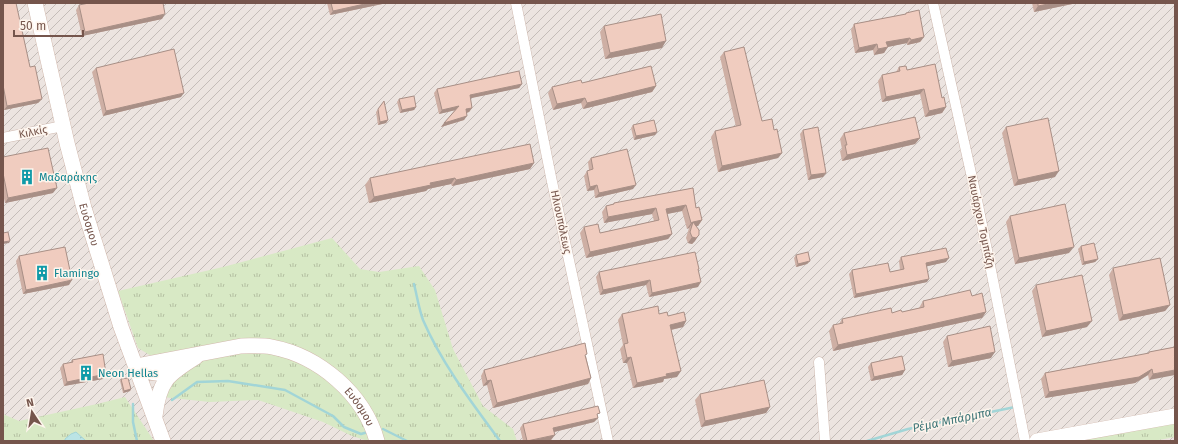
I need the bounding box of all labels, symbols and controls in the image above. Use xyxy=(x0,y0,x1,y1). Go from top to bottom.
scale bar xyxy=(14,12,83,38)
text: 50 m xyxy=(20,19,46,33)
street label: Κιλκίς xyxy=(18,123,48,141)
building icon: Μαδαράκης xyxy=(18,168,36,186)
place label: Μαδαράκης xyxy=(39,171,97,184)
street label: Ναυάρχου Τομπάζη xyxy=(965,174,997,270)
street label: Ηλιουπόλεως xyxy=(548,189,574,255)
street label: Ευόσμου xyxy=(76,202,102,247)
building icon: Flamingo xyxy=(33,264,51,282)
place label: Flamingo xyxy=(54,267,99,280)
building icon: Neon Hellas xyxy=(77,364,95,382)
place label: Neon Hellas xyxy=(98,367,158,380)
street label: Ευόσμου xyxy=(342,385,377,428)
north arrow xyxy=(12,392,52,432)
text: N xyxy=(25,396,35,410)
water label: Ρέμα Μπάρμπα xyxy=(911,405,993,435)

